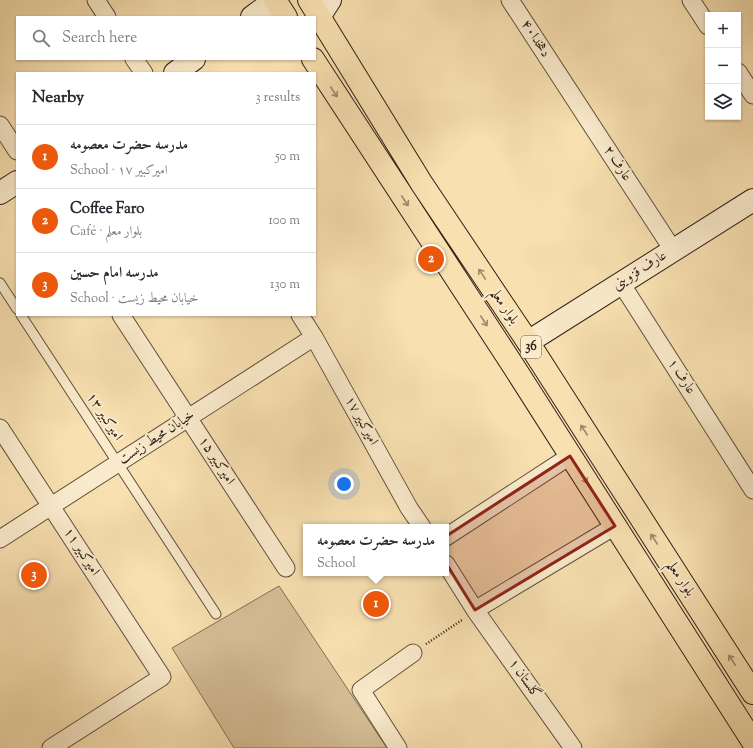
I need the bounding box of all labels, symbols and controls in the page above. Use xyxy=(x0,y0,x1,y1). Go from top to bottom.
map controls xyxy=(705,12,741,120)
button: + xyxy=(705,12,741,48)
search box xyxy=(16,16,316,60)
street label: دهخدا۴۰ xyxy=(515,16,555,62)
icon: search xyxy=(30,27,52,49)
text: Search here xyxy=(62,28,137,49)
button: − xyxy=(705,48,741,84)
button: layers xyxy=(705,84,741,120)
text: Nearby xyxy=(32,86,84,110)
one-way arrow xyxy=(330,86,338,97)
text: 3 results xyxy=(255,89,300,107)
text: مدرسه حضرت معصومه xyxy=(70,135,188,156)
street label: عارف ۲ xyxy=(598,142,636,186)
text: 1 xyxy=(43,148,47,166)
text: 50 m xyxy=(275,148,300,166)
text: School · امیرکبیر ۱۷ xyxy=(70,162,168,180)
one-way arrow xyxy=(401,195,409,207)
text: Coffee Faro xyxy=(70,199,144,220)
text: 2 xyxy=(42,212,48,230)
text: 100 m xyxy=(268,212,300,230)
text: Café · بلوار معلم xyxy=(70,223,142,241)
pin: 2 xyxy=(418,244,444,274)
street label: عارف قزوینی xyxy=(609,246,671,296)
text: مدرسه امام حسین xyxy=(70,263,159,284)
one-way arrow xyxy=(478,269,486,280)
text: 3 xyxy=(42,276,48,294)
text: 130 m xyxy=(270,276,300,294)
street label: بلوار معلم xyxy=(482,285,524,331)
text: School · خیابان محیط زیست xyxy=(70,290,199,308)
one-way arrow xyxy=(480,315,488,326)
road number: 36 xyxy=(521,336,541,358)
street label: عارف ۱ xyxy=(662,355,700,399)
street label: امیرکبیر ۱۳ xyxy=(81,389,127,445)
street label: امیرکبیر ۱۷ xyxy=(339,393,383,449)
street label: خیابان محیط زیست xyxy=(115,406,199,470)
one-way arrow xyxy=(580,424,588,435)
street label: امیرکبیر ۱۵ xyxy=(193,433,239,489)
one-way arrow xyxy=(580,472,588,483)
your location xyxy=(334,474,354,494)
street label: امیرکبیر ۱۱ xyxy=(58,524,104,580)
popup xyxy=(303,524,449,576)
text: مدرسه حضرت معصومه xyxy=(317,531,435,552)
one-way arrow xyxy=(650,534,658,545)
text: School xyxy=(317,555,356,573)
street label: بلوار معلم xyxy=(658,557,699,603)
pin: 3 xyxy=(21,560,47,590)
pin: 1 xyxy=(363,589,389,619)
street label: گلستان ۱ xyxy=(503,655,545,703)
one-way arrow xyxy=(728,655,736,666)

